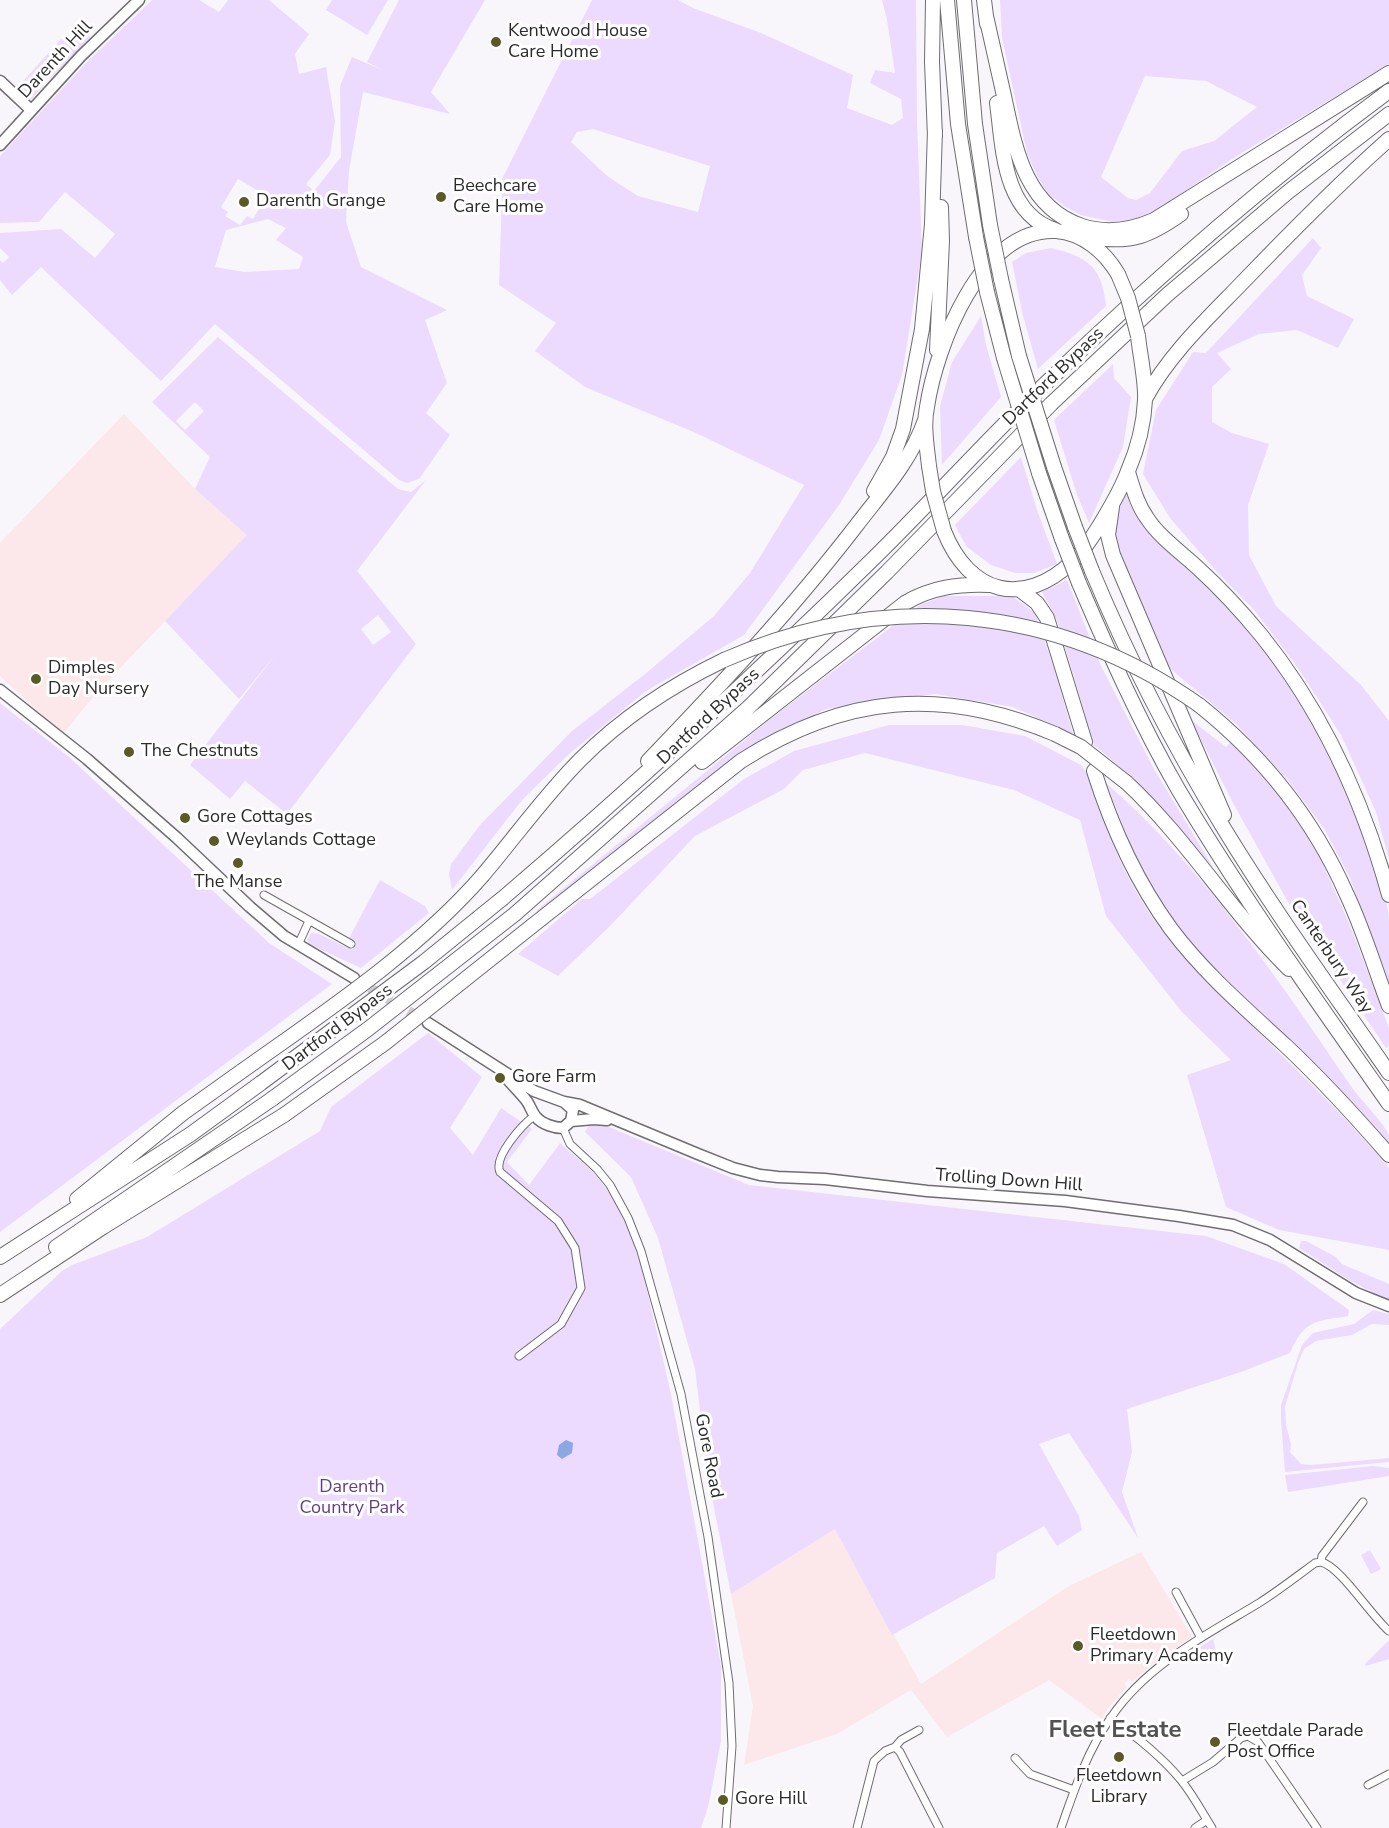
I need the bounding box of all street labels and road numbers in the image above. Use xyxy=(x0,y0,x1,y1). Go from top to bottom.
street label: Darenth Hill xyxy=(14,17,98,103)
street label: Dartford Bypass xyxy=(999,323,1109,431)
street label: Dartford Bypass xyxy=(653,664,765,770)
street label: Canterbury Way xyxy=(1285,896,1377,1018)
street label: Dartford Bypass xyxy=(279,980,397,1076)
street label: Trolling Down Hill xyxy=(935,1165,1083,1197)
street label: Gore Road xyxy=(689,1412,727,1500)

